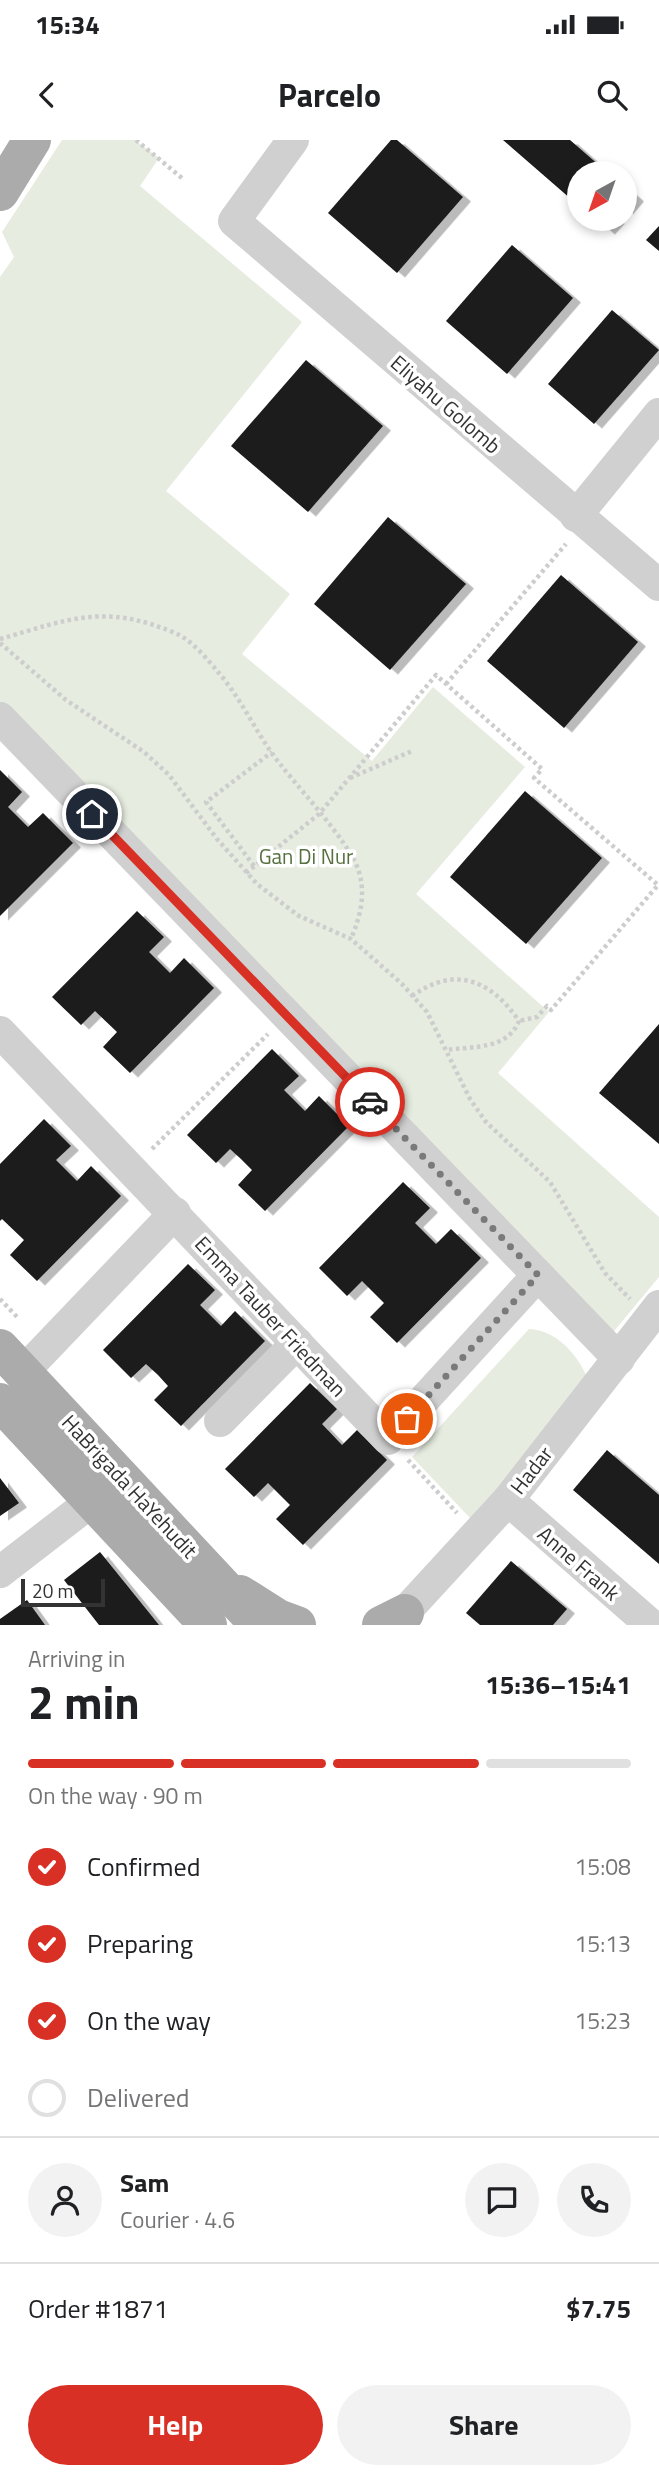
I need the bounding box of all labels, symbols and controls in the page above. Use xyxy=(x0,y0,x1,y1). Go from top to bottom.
text: 15:34 xyxy=(35,5,100,44)
text: Parcelo xyxy=(278,71,381,119)
icon: back xyxy=(28,76,66,114)
icon: search xyxy=(593,76,631,114)
north arrow xyxy=(567,161,637,231)
map controls xyxy=(567,161,637,231)
street label: Eliyahu Golomb xyxy=(384,347,508,461)
pin xyxy=(62,784,122,844)
icon: home xyxy=(73,795,111,833)
park label: Gan Di Nur xyxy=(259,840,353,872)
courier xyxy=(335,1067,405,1137)
icon: car xyxy=(351,1083,389,1121)
street label: Emma Tauber Friedman xyxy=(188,1228,354,1404)
pin xyxy=(377,1389,437,1449)
icon: bag xyxy=(388,1400,426,1438)
street label: HaBrigada HaYehudit xyxy=(55,1407,206,1566)
street label: Hadar xyxy=(502,1439,560,1501)
street label: Anne Frank xyxy=(531,1518,627,1608)
scale bar xyxy=(21,1576,105,1608)
text: 20 m xyxy=(32,1576,73,1605)
text: Arriving in xyxy=(28,1641,125,1676)
text: 15:36–15:41 xyxy=(485,1665,631,1704)
text: 2 min xyxy=(28,1667,140,1737)
text: On the way · 90 m xyxy=(28,1778,203,1813)
text: Confirmed xyxy=(87,1847,201,1886)
icon: check xyxy=(28,1848,66,1886)
text: 15:08 xyxy=(574,1849,631,1884)
text: Preparing xyxy=(87,1924,193,1963)
icon: check xyxy=(28,1925,66,1963)
text: 15:13 xyxy=(574,1926,631,1961)
text: On the way xyxy=(87,2001,211,2040)
icon: check xyxy=(28,2002,66,2040)
text: 15:23 xyxy=(574,2003,631,2038)
text: Delivered xyxy=(87,2078,190,2117)
button: person xyxy=(28,2163,102,2237)
text: Sam xyxy=(120,2163,169,2202)
button: chat xyxy=(465,2163,539,2237)
button: phone xyxy=(557,2163,631,2237)
text: Courier · 4.6 xyxy=(120,2202,235,2237)
text: Order #1871 xyxy=(28,2289,168,2328)
text: $7.75 xyxy=(566,2289,631,2328)
button: Help xyxy=(28,2385,323,2465)
button: Share xyxy=(337,2385,631,2465)

